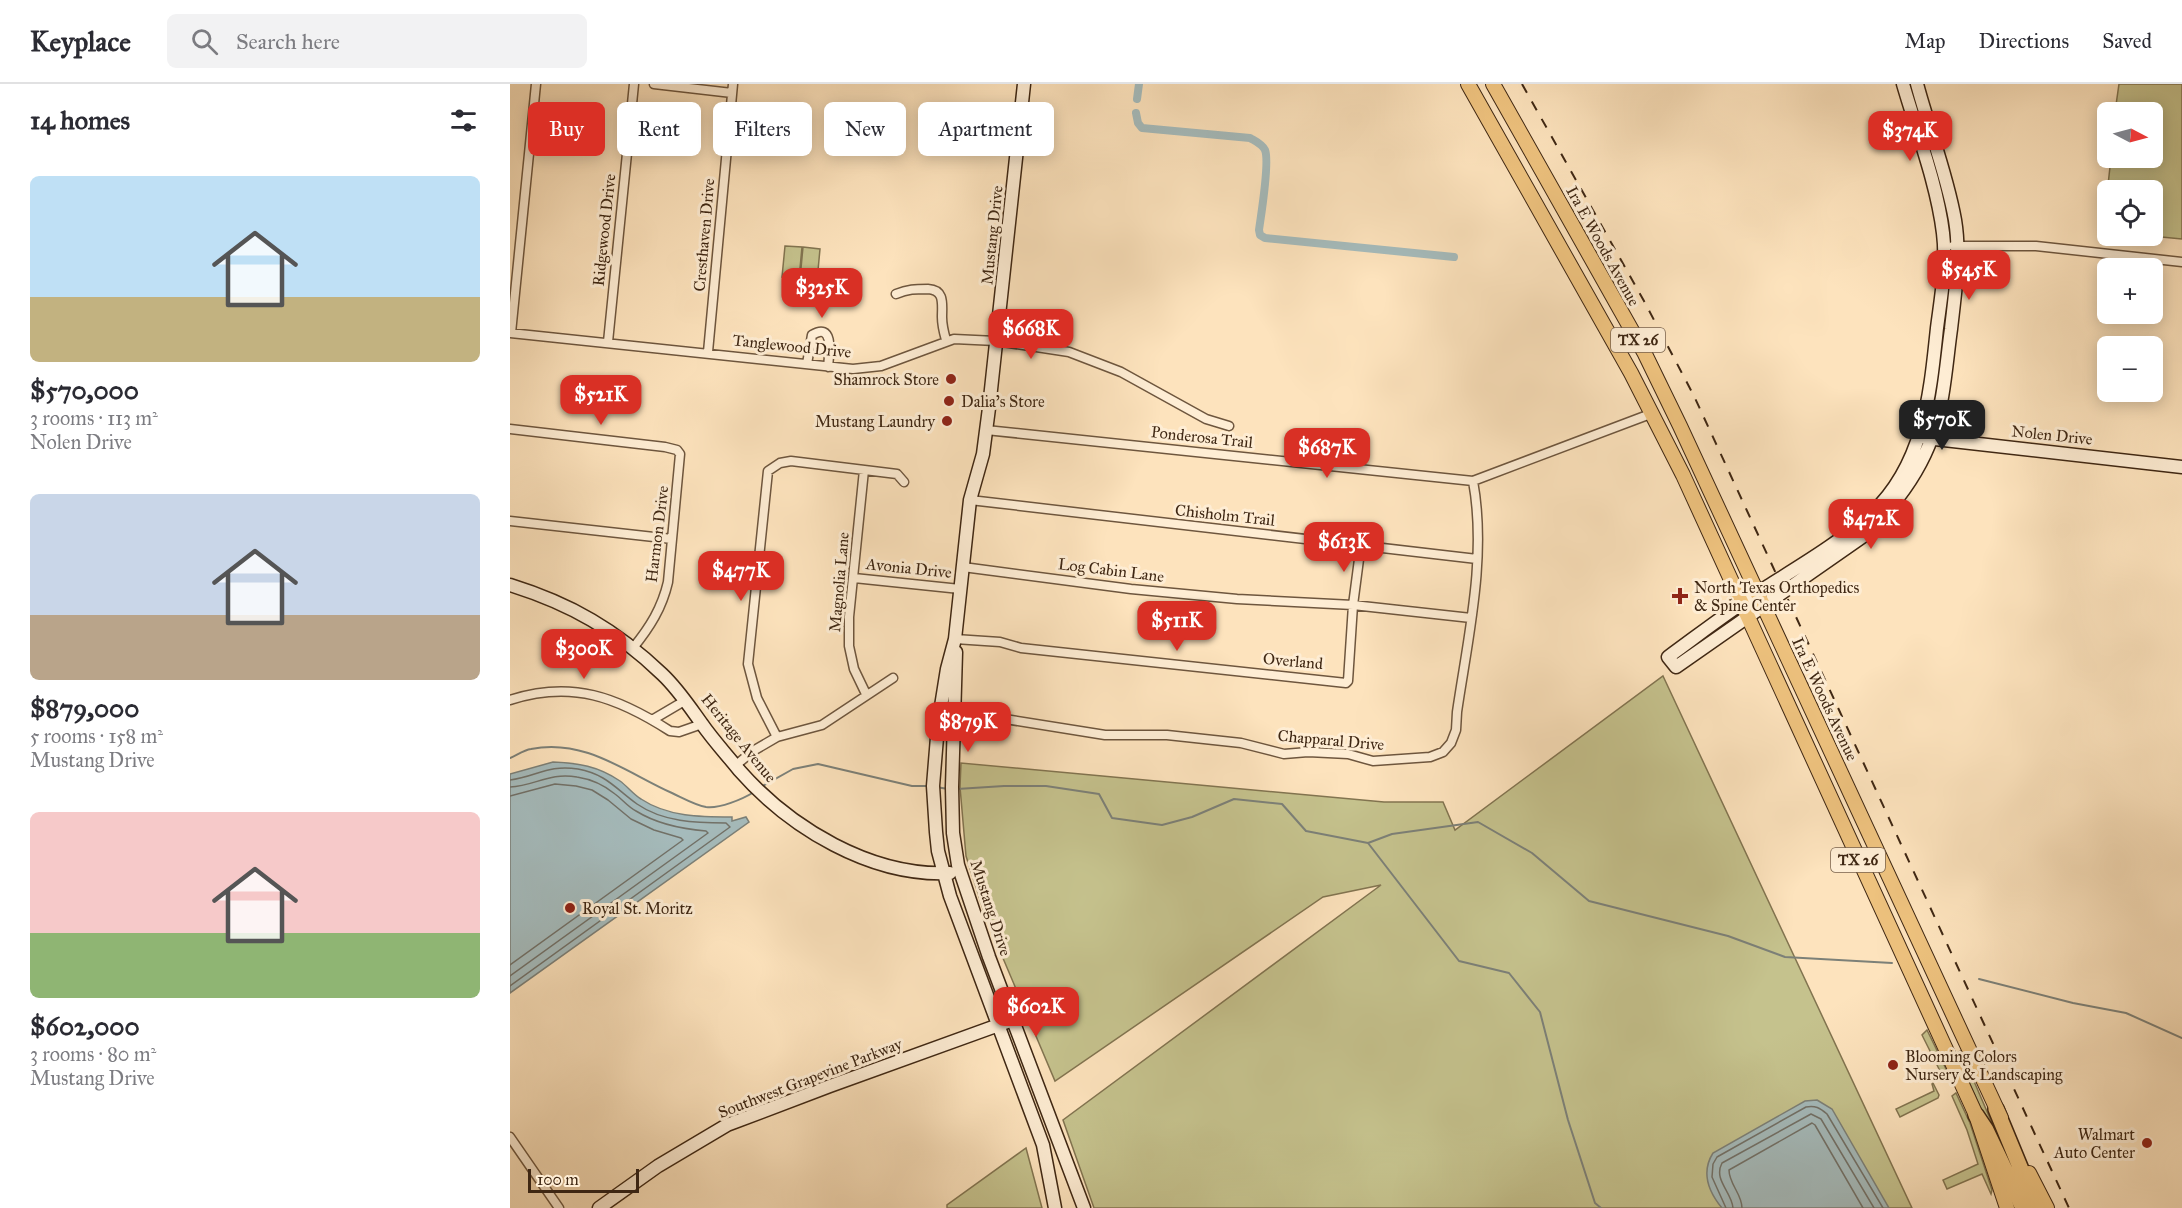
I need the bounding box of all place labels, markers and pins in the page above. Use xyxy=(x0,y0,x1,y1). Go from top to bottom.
pin: $374K xyxy=(1868,111,1952,162)
pin: $545K xyxy=(1927,250,2011,301)
pin: $325K xyxy=(780,268,864,319)
pin: $668K xyxy=(989,309,1073,360)
place label: Shamrock Store xyxy=(833,370,939,389)
marker: Shamrock Store xyxy=(944,372,958,386)
pin: $521K xyxy=(559,375,643,426)
place label: Dalia's Store xyxy=(961,392,1045,411)
marker: Dalia's Store xyxy=(942,394,956,408)
pin: $570K xyxy=(1900,400,1984,451)
place label: Mustang Laundry xyxy=(815,412,936,432)
marker: Mustang Laundry xyxy=(940,414,954,428)
pin: $687K xyxy=(1285,428,1369,479)
pin: $472K xyxy=(1829,499,1913,550)
pin: $613K xyxy=(1302,522,1386,573)
pin: $477K xyxy=(699,551,783,602)
place label: North Texas Orthopedics & Spine Center xyxy=(1694,578,1860,615)
marker: North Texas Orthopedics & Spine Center xyxy=(1671,587,1689,605)
pin: $511K xyxy=(1135,601,1219,652)
pin: $300K xyxy=(542,629,626,680)
pin: $879K xyxy=(926,702,1010,753)
place label: Royal St. Moritz xyxy=(582,899,693,918)
marker: Royal St. Moritz xyxy=(563,901,577,915)
pin: $602K xyxy=(994,987,1078,1038)
place label: Blooming Colors Nursery & Landscaping xyxy=(1905,1047,2063,1085)
marker: Blooming Colors Nursery & Landscaping xyxy=(1886,1058,1900,1072)
place label: Walmart Auto Center xyxy=(2053,1125,2135,1162)
marker: Walmart Auto Center xyxy=(2140,1136,2154,1150)

